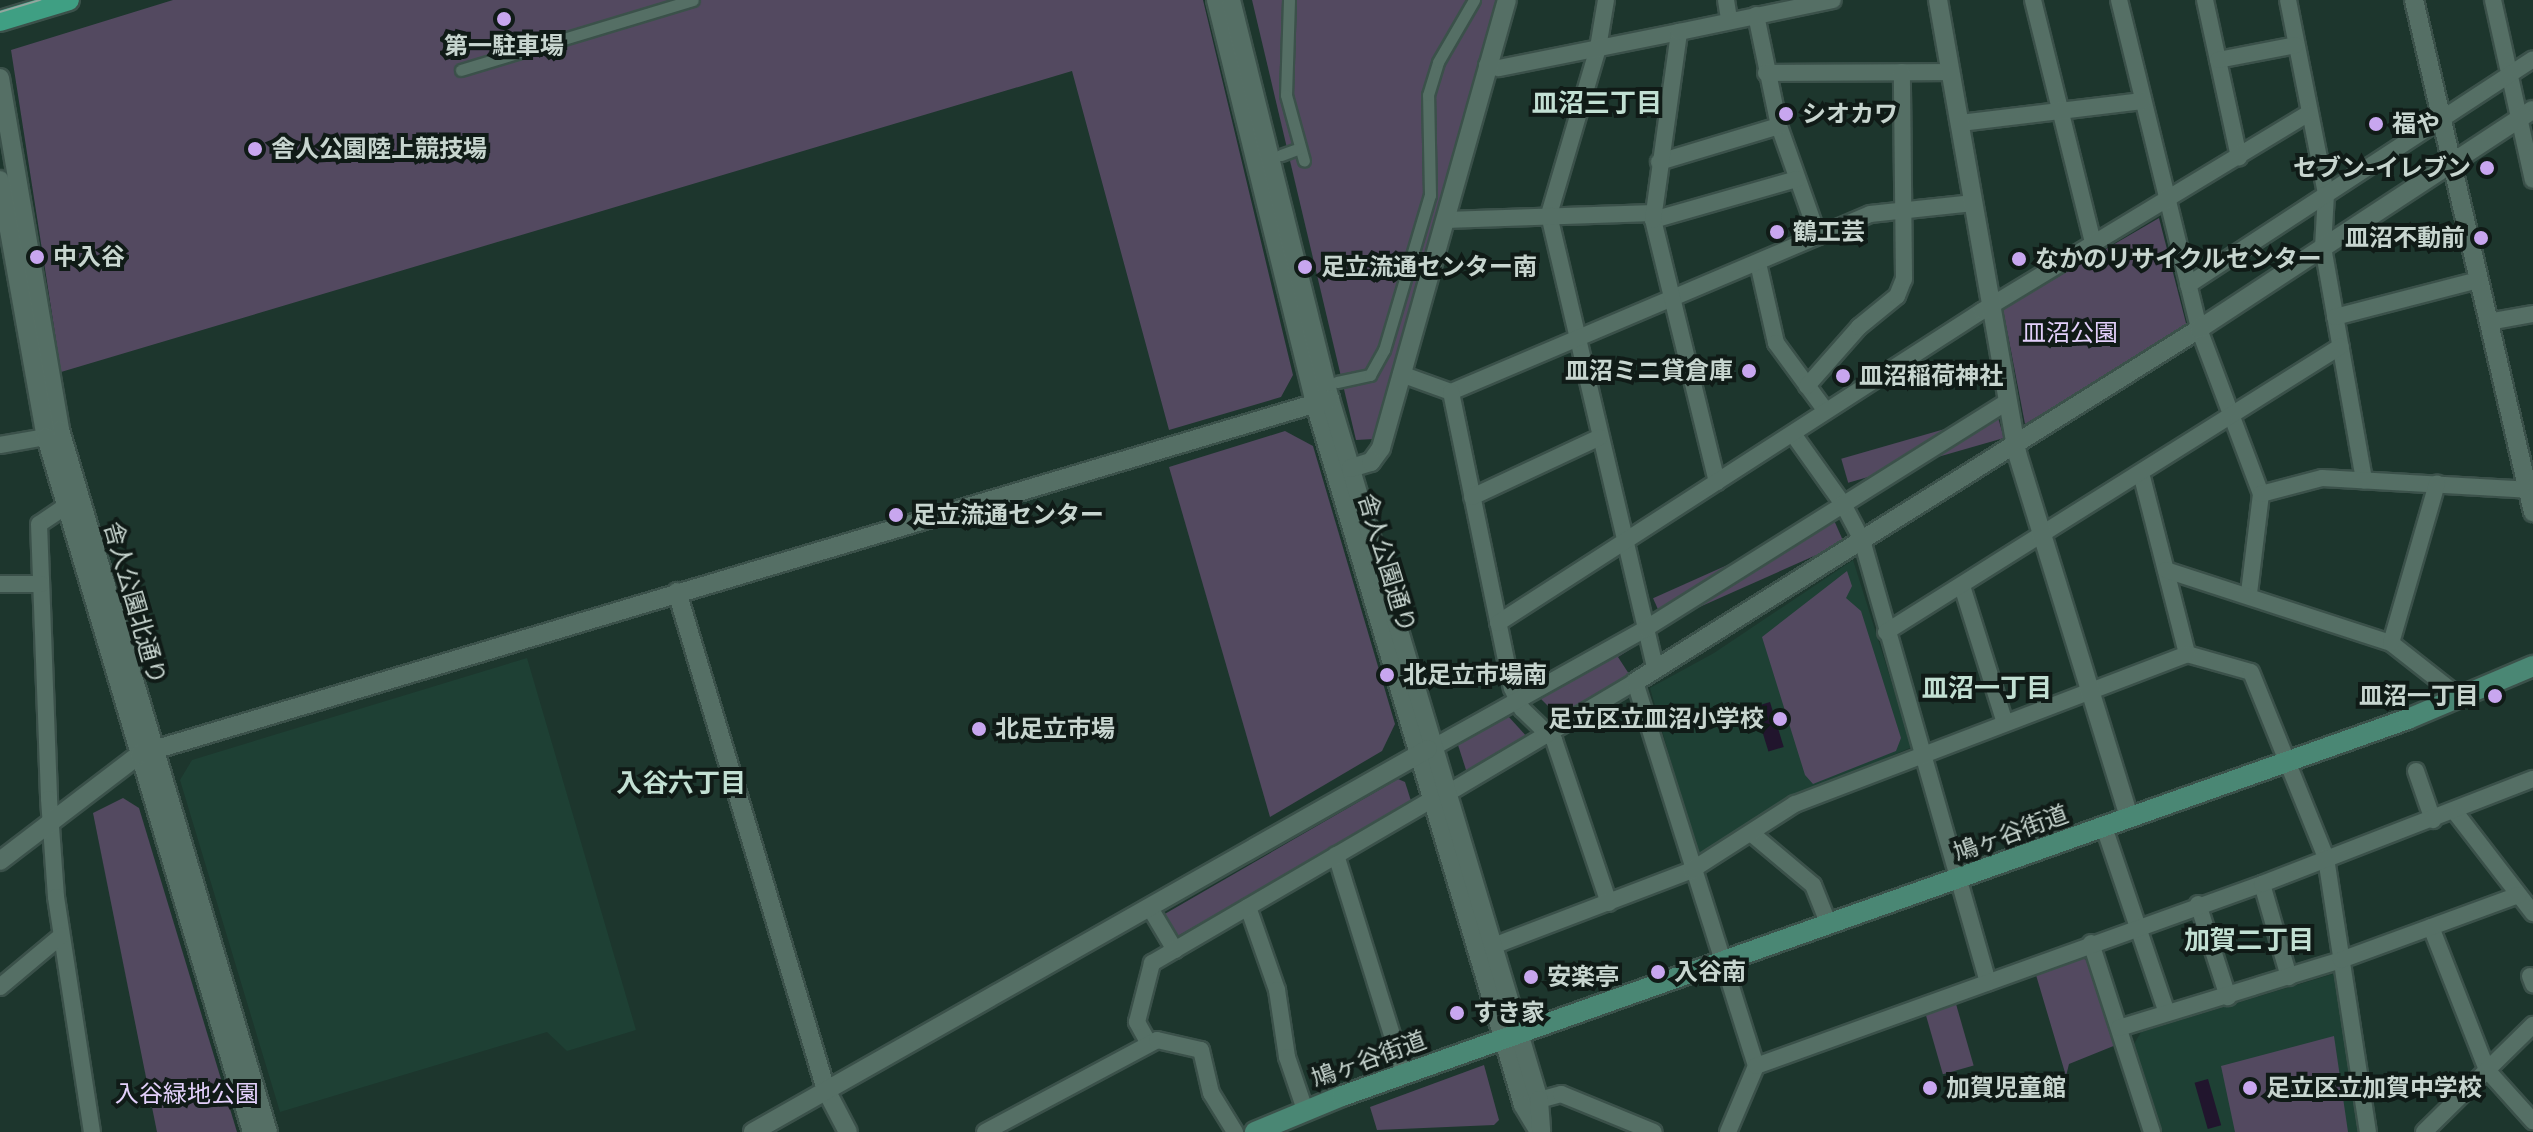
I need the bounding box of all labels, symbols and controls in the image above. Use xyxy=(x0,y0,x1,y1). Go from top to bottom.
marker: 第一駐車場 xyxy=(495,10,513,28)
place label: 第一駐車場 xyxy=(444,32,564,60)
district label: 皿沼三丁目 xyxy=(1532,88,1662,120)
place label: シオカワ xyxy=(1802,100,1898,128)
marker: シオカワ xyxy=(1777,105,1795,123)
place label: 福や xyxy=(2392,110,2440,138)
marker: 福や xyxy=(2367,115,2385,133)
place label: 舎人公園陸上競技場 xyxy=(271,135,487,163)
marker: 舎人公園陸上競技場 xyxy=(246,140,264,158)
place label: セブン-イレブン xyxy=(2293,154,2471,182)
marker: セブン-イレブン xyxy=(2478,159,2496,177)
place label: 鶴工芸 xyxy=(1793,218,1865,246)
marker: 鶴工芸 xyxy=(1768,223,1786,241)
place label: 皿沼不動前 xyxy=(2345,224,2465,252)
marker: 皿沼不動前 xyxy=(2472,229,2490,247)
place label: 中入谷 xyxy=(53,243,125,271)
place label: なかのリサイクルセンター xyxy=(2035,245,2323,273)
marker: 中入谷 xyxy=(28,248,46,266)
marker: なかのリサイクルセンター xyxy=(2010,250,2028,268)
place label: 足立流通センター南 xyxy=(1321,253,1537,281)
marker: 足立流通センター南 xyxy=(1296,258,1314,276)
park label: 皿沼公園 xyxy=(2022,319,2118,347)
place label: 皿沼ミニ貸倉庫 xyxy=(1565,357,1733,385)
marker: 皿沼ミニ貸倉庫 xyxy=(1740,362,1758,380)
place label: 皿沼稲荷神社 xyxy=(1859,362,2003,390)
marker: 皿沼稲荷神社 xyxy=(1834,367,1852,385)
street label: 舎人公園通り xyxy=(1352,490,1422,636)
place label: 足立流通センター xyxy=(912,501,1104,529)
marker: 足立流通センター xyxy=(887,506,905,524)
street label: 舎人公園北通り xyxy=(98,518,172,688)
place label: 北足立市場南 xyxy=(1403,661,1547,689)
marker: 北足立市場南 xyxy=(1378,666,1396,684)
district label: 皿沼一丁目 xyxy=(1922,673,2052,705)
place label: 皿沼一丁目 xyxy=(2359,682,2479,710)
marker: 皿沼一丁目 xyxy=(2486,687,2504,705)
place label: 足立区立皿沼小学校 xyxy=(1548,705,1764,733)
marker: 足立区立皿沼小学校 xyxy=(1771,710,1789,728)
place label: 北足立市場 xyxy=(995,715,1115,743)
marker: 北足立市場 xyxy=(970,720,988,738)
district label: 入谷六丁目 xyxy=(616,768,746,800)
street label: 鳩ヶ谷街道 xyxy=(1950,799,2072,867)
district label: 加賀二丁目 xyxy=(2184,925,2314,957)
place label: 入谷南 xyxy=(1674,958,1746,986)
place label: 安楽亭 xyxy=(1547,963,1619,991)
marker: 入谷南 xyxy=(1649,963,1667,981)
marker: 安楽亭 xyxy=(1522,968,1540,986)
place label: すき家 xyxy=(1473,999,1545,1027)
marker: すき家 xyxy=(1448,1004,1466,1022)
street label: 鳩ヶ谷街道 xyxy=(1308,1025,1430,1093)
place label: 加賀児童館 xyxy=(1946,1074,2066,1102)
place label: 足立区立加賀中学校 xyxy=(2266,1074,2482,1102)
marker: 加賀児童館 xyxy=(1921,1079,1939,1097)
marker: 足立区立加賀中学校 xyxy=(2241,1079,2259,1097)
park label: 入谷緑地公園 xyxy=(115,1080,259,1108)

